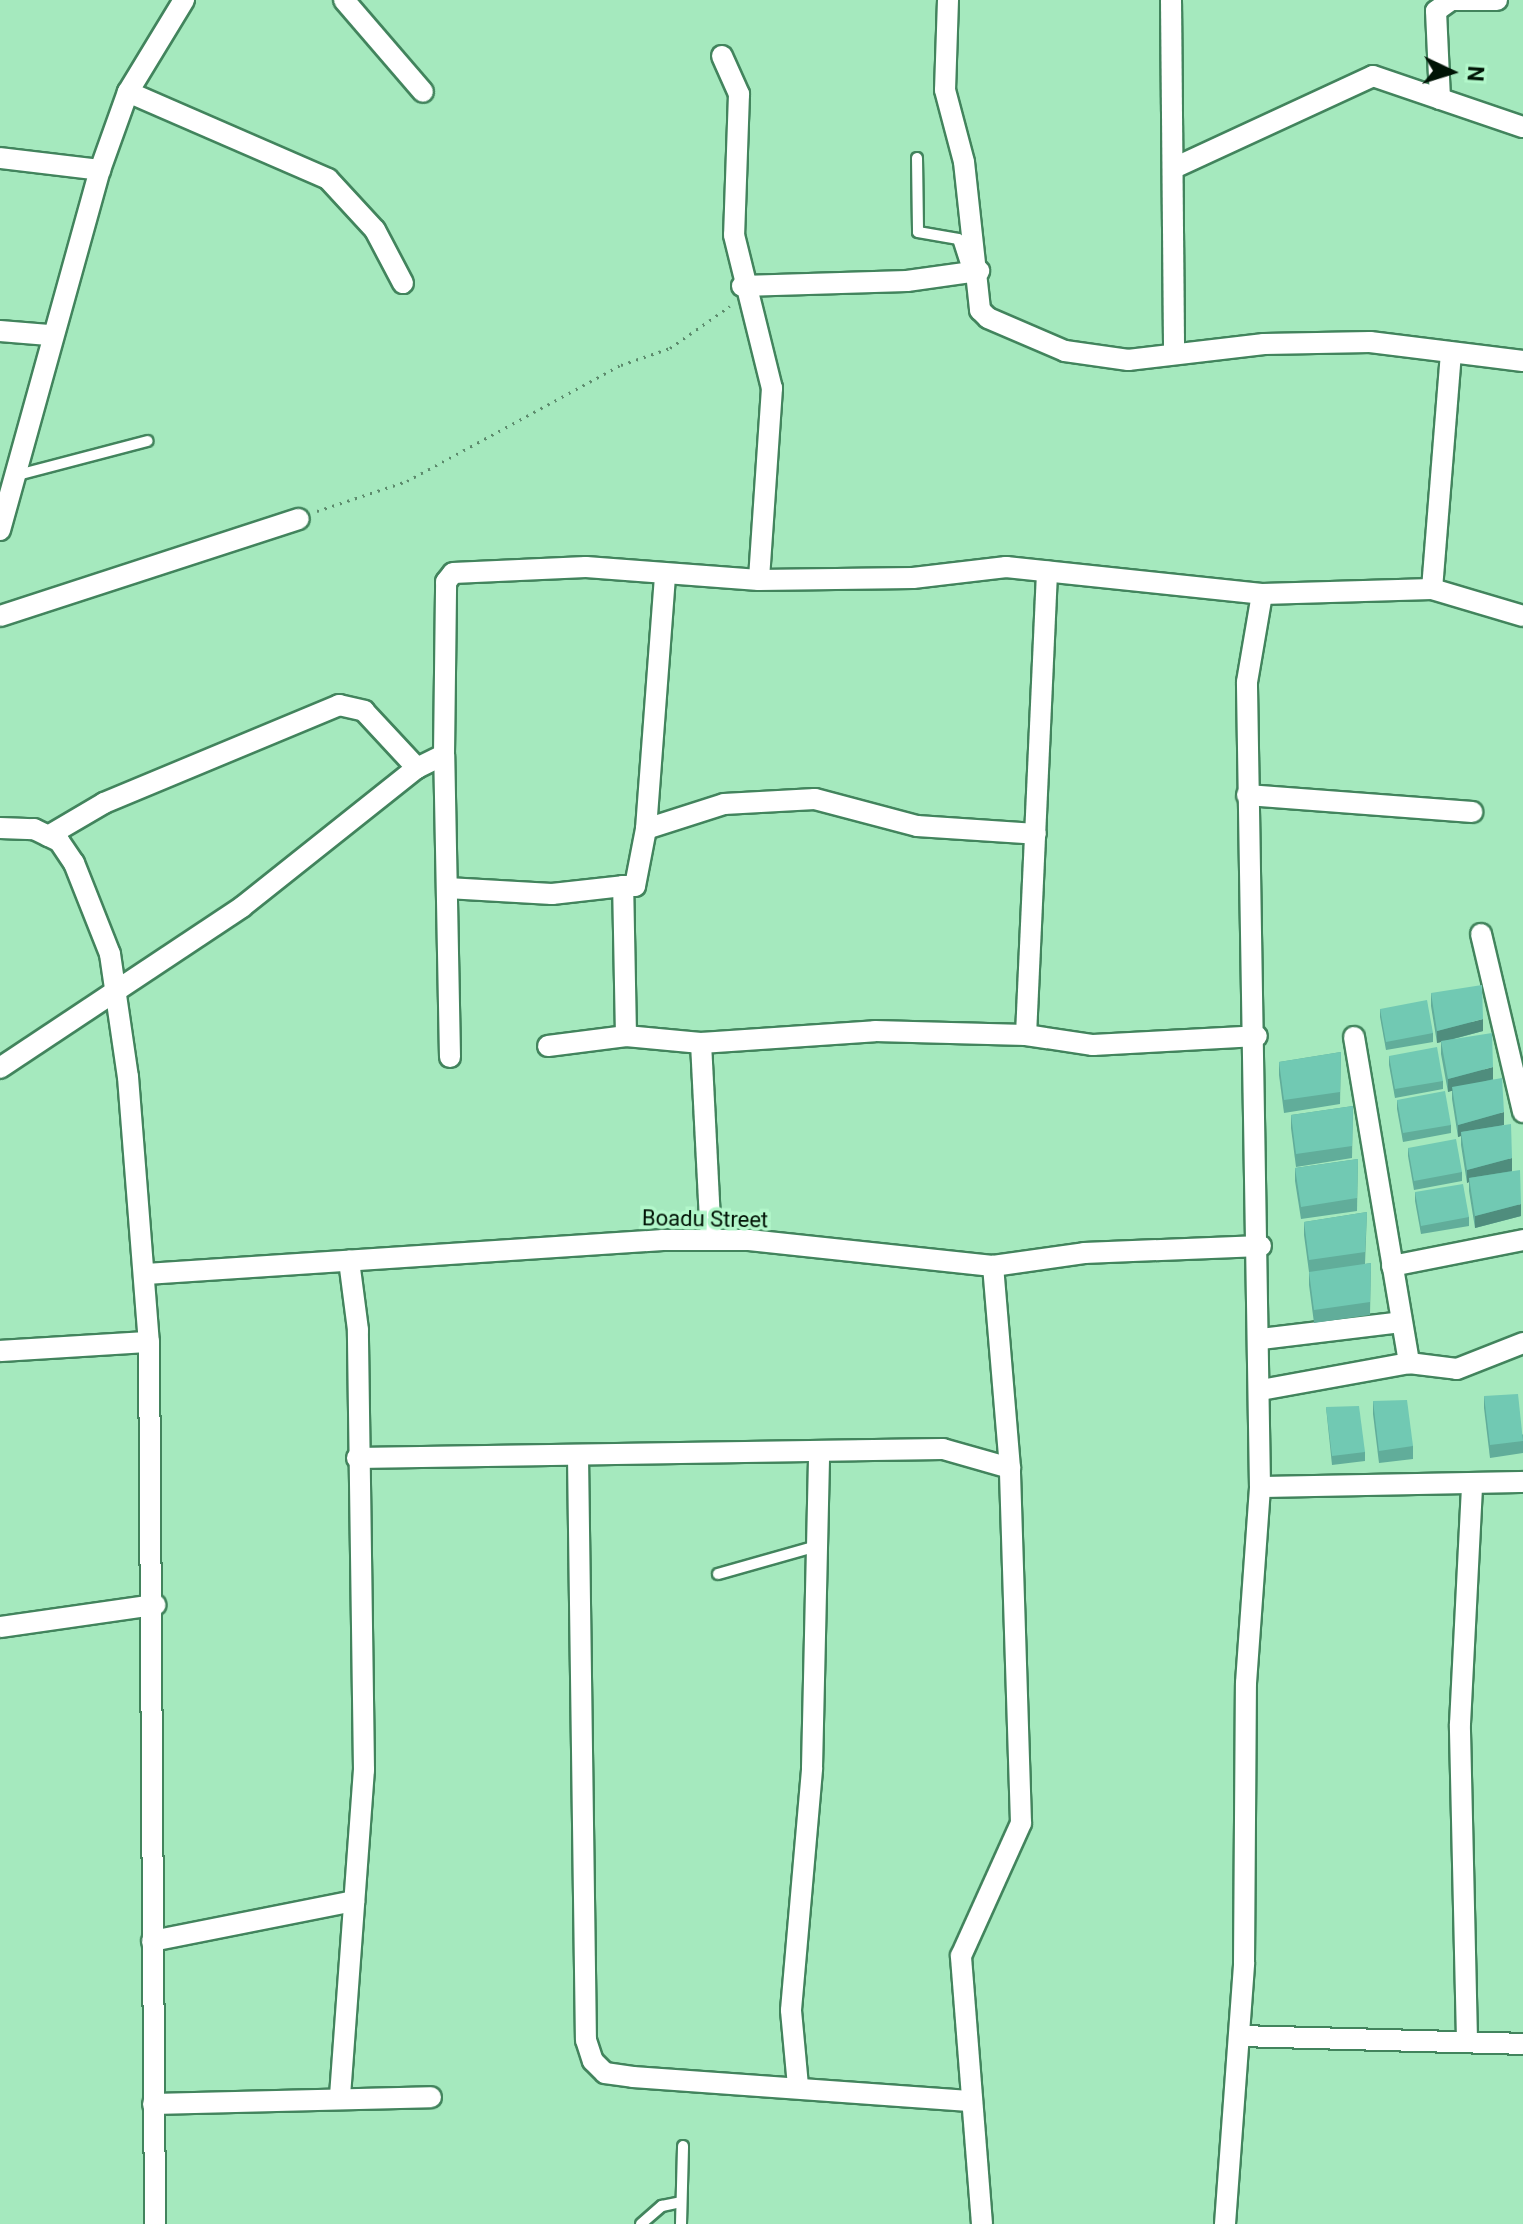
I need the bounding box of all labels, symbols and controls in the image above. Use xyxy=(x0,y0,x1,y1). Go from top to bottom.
north arrow xyxy=(1411,32,1491,112)
text: N xyxy=(1462,65,1488,82)
street label: Boadu Street xyxy=(642,1205,768,1233)

